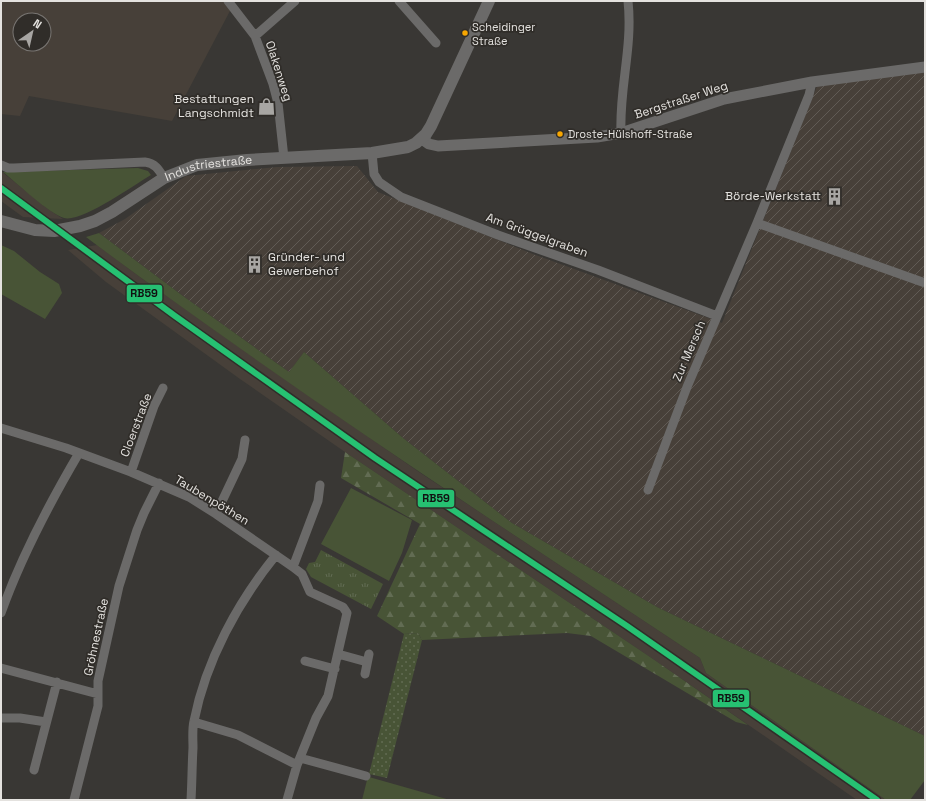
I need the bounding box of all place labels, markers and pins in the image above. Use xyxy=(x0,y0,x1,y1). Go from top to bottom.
place label: Scheidinger Straße xyxy=(472,20,536,48)
marker: Scheidinger Straße xyxy=(460,28,470,38)
place label: Bestattungen Langschmidt xyxy=(174,91,254,121)
shop icon: Bestattungen Langschmidt xyxy=(257,96,277,116)
place label: Droste-Hülshoff-Straße xyxy=(568,127,693,141)
marker: Droste-Hülshoff-Straße xyxy=(555,129,565,139)
building icon: Börde-Werkstatt xyxy=(824,186,844,206)
place label: Börde-Werkstatt xyxy=(725,188,821,204)
place label: Gründer- und Gewerbehof xyxy=(268,249,345,279)
building icon: Gründer- und Gewerbehof xyxy=(245,254,265,274)

